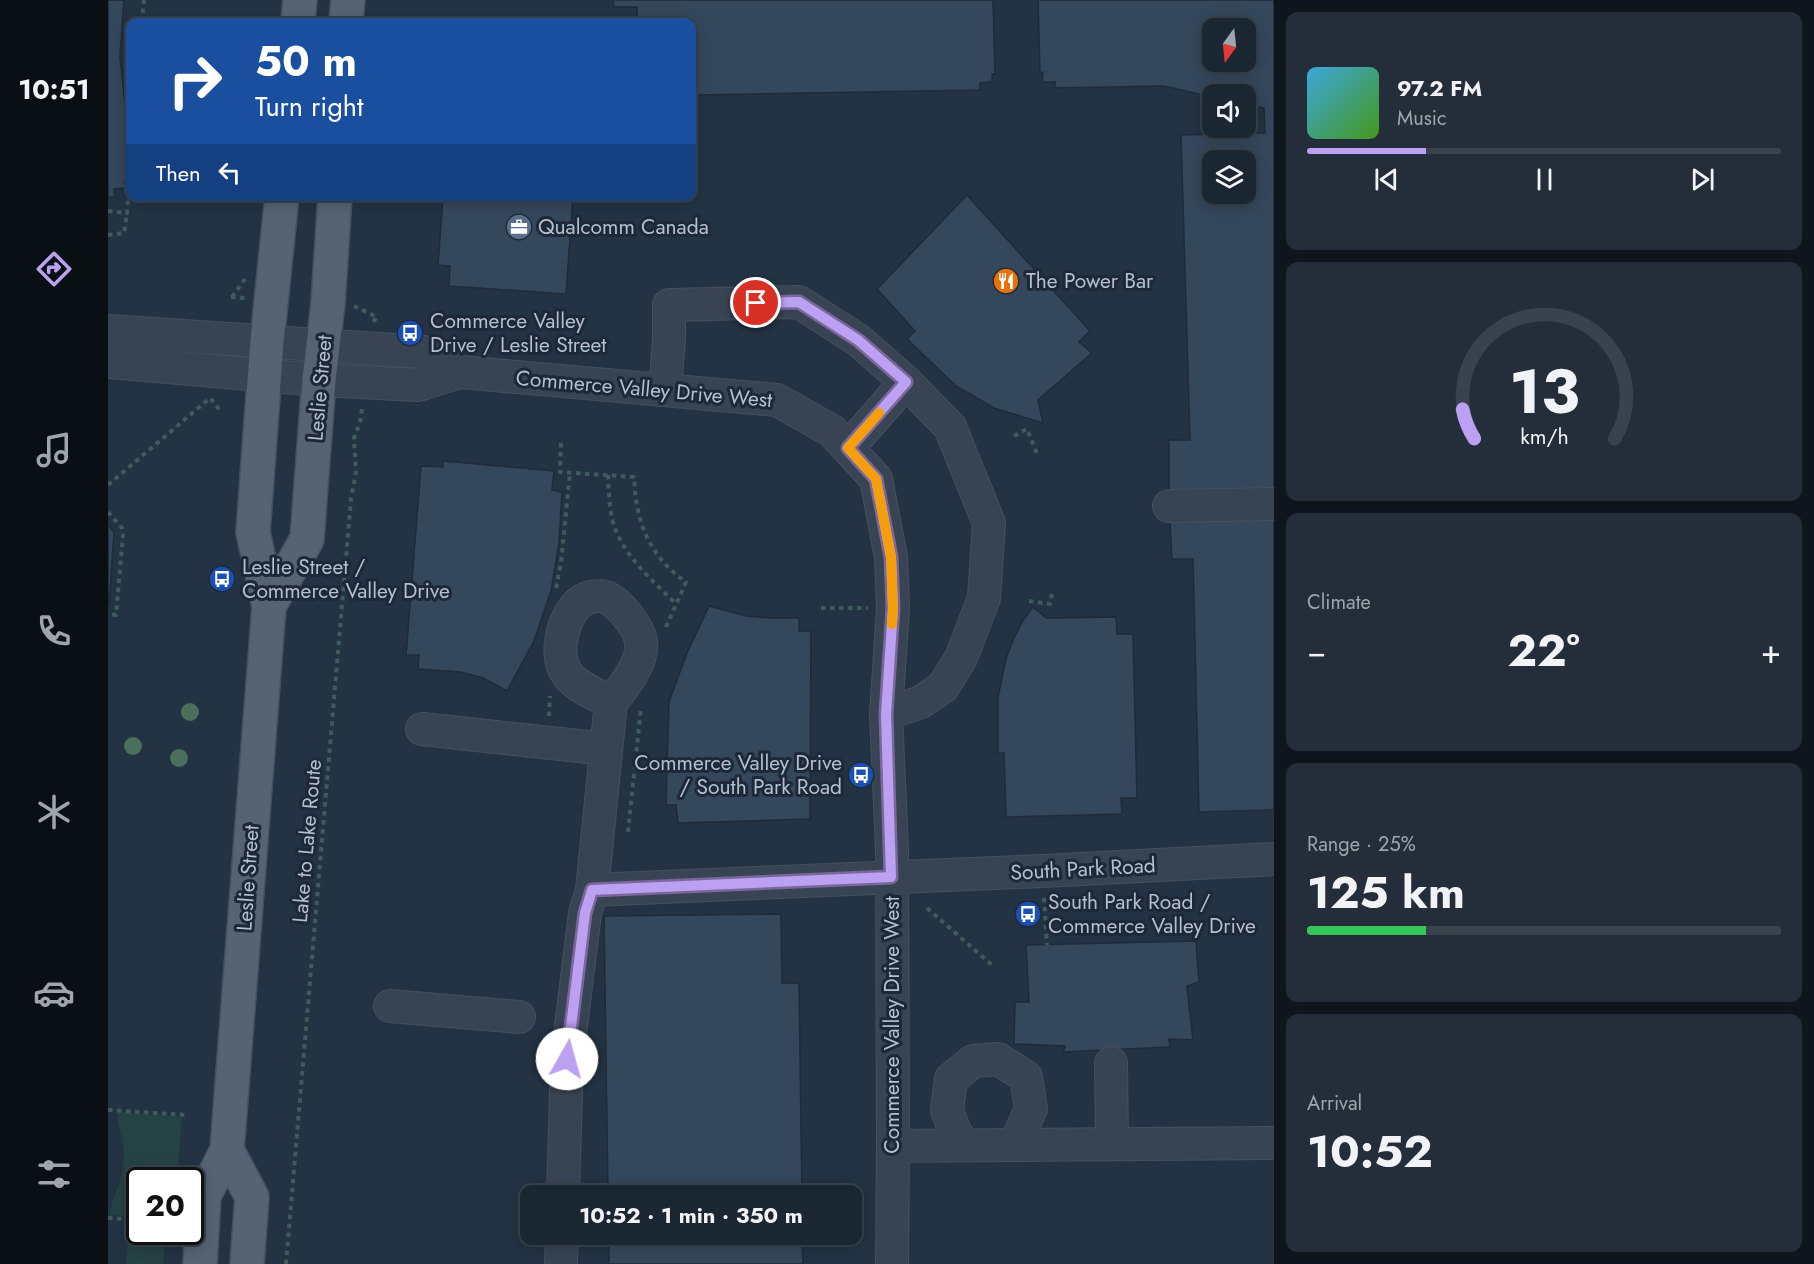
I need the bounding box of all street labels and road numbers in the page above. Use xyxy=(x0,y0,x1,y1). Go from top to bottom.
street label: Leslie Street xyxy=(300,334,340,442)
street label: Commerce Valley Drive West xyxy=(514,363,774,415)
street label: Lake to Lake Route xyxy=(285,758,329,924)
street label: Leslie Street xyxy=(229,824,267,932)
street label: South Park Road xyxy=(1010,850,1156,888)
street label: Commerce Valley Drive West xyxy=(877,896,907,1154)

